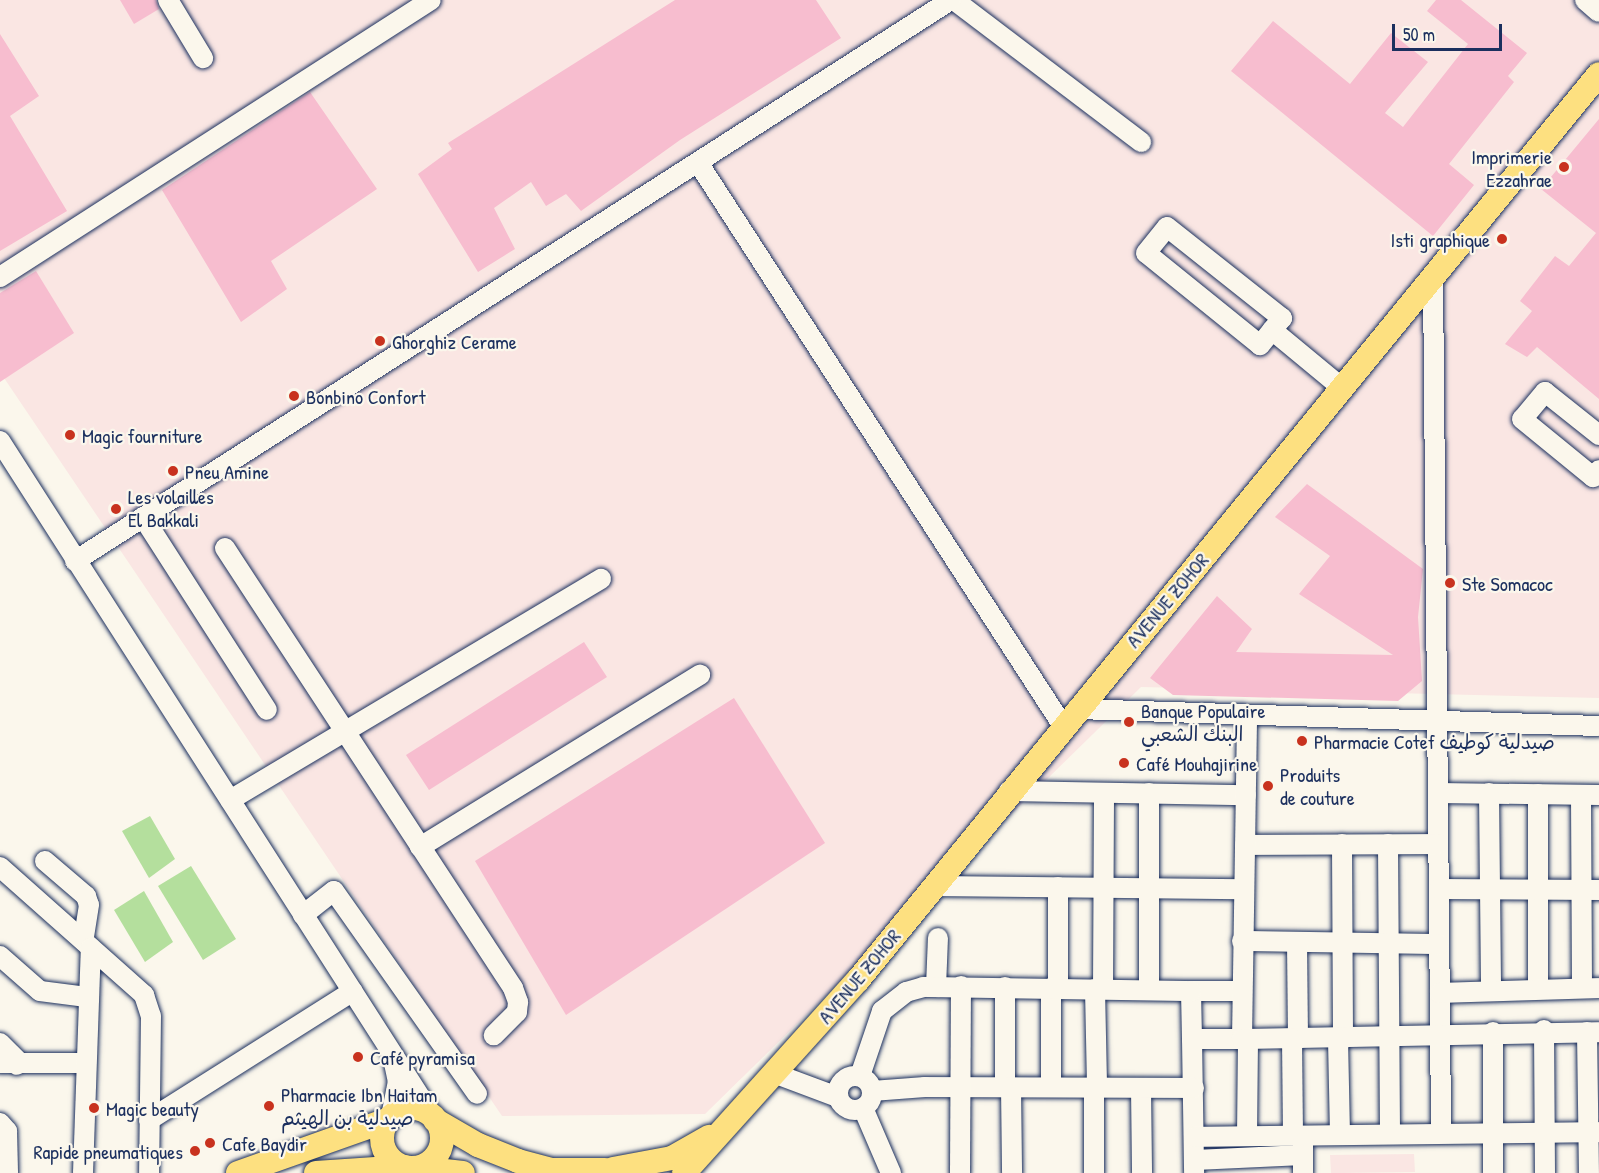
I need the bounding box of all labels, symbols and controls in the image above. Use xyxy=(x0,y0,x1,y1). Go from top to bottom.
scale bar xyxy=(1395,12,1504,50)
text: 50 m xyxy=(1403,22,1435,47)
place label: Imprimerie Ezzahrae xyxy=(1471,144,1552,191)
marker: Imprimerie Ezzahrae xyxy=(1557,160,1571,174)
place label: Isti graphique xyxy=(1391,227,1490,251)
marker: Isti graphique xyxy=(1495,232,1509,246)
place label: Ghorghiz Cerame xyxy=(392,329,517,353)
marker: Ghorghiz Cerame xyxy=(373,334,387,348)
place label: Bonbino Confort xyxy=(306,384,426,408)
marker: Bonbino Confort xyxy=(287,389,301,403)
place label: Magic fourniture xyxy=(82,423,202,447)
marker: Magic fourniture xyxy=(63,428,77,442)
place label: Pneu Amine xyxy=(185,459,269,483)
marker: Pneu Amine xyxy=(166,464,180,478)
place label: Les volailles El Bakkali xyxy=(128,485,214,532)
marker: Les volailles El Bakkali xyxy=(109,502,123,516)
street label: AVENUE ZOHOR xyxy=(1121,548,1213,652)
place label: Ste Somacoc xyxy=(1462,571,1553,595)
marker: Ste Somacoc xyxy=(1443,576,1457,590)
place label: Banque Populaire البنك الشعبي xyxy=(1141,698,1265,745)
marker: Banque Populaire البنك الشعبي xyxy=(1122,715,1136,729)
place label: Pharmacie Cotef صيدلية كوطيف xyxy=(1314,729,1555,753)
marker: Pharmacie Cotef صيدلية كوطيف xyxy=(1295,734,1309,748)
place label: Café Mouhajirine xyxy=(1136,751,1257,775)
marker: Café Mouhajirine xyxy=(1117,756,1131,770)
place label: Produits de couture xyxy=(1280,762,1355,809)
marker: Produits de couture xyxy=(1261,779,1275,793)
street label: AVENUE ZOHOR xyxy=(813,924,905,1028)
place label: Café pyramisa xyxy=(370,1045,475,1069)
marker: Café pyramisa xyxy=(351,1050,365,1064)
place label: Pharmacie Ibn Haitam صيدلية بن الهيثم xyxy=(281,1082,437,1129)
place label: Magic beauty xyxy=(106,1096,199,1120)
marker: Pharmacie Ibn Haitam صيدلية بن الهيثم xyxy=(262,1099,276,1113)
marker: Magic beauty xyxy=(87,1101,101,1115)
place label: Cafe Baydir xyxy=(222,1131,307,1155)
marker: Cafe Baydir xyxy=(203,1136,217,1150)
place label: Rapide pneumatiques xyxy=(33,1139,183,1163)
marker: Rapide pneumatiques xyxy=(188,1144,202,1158)

